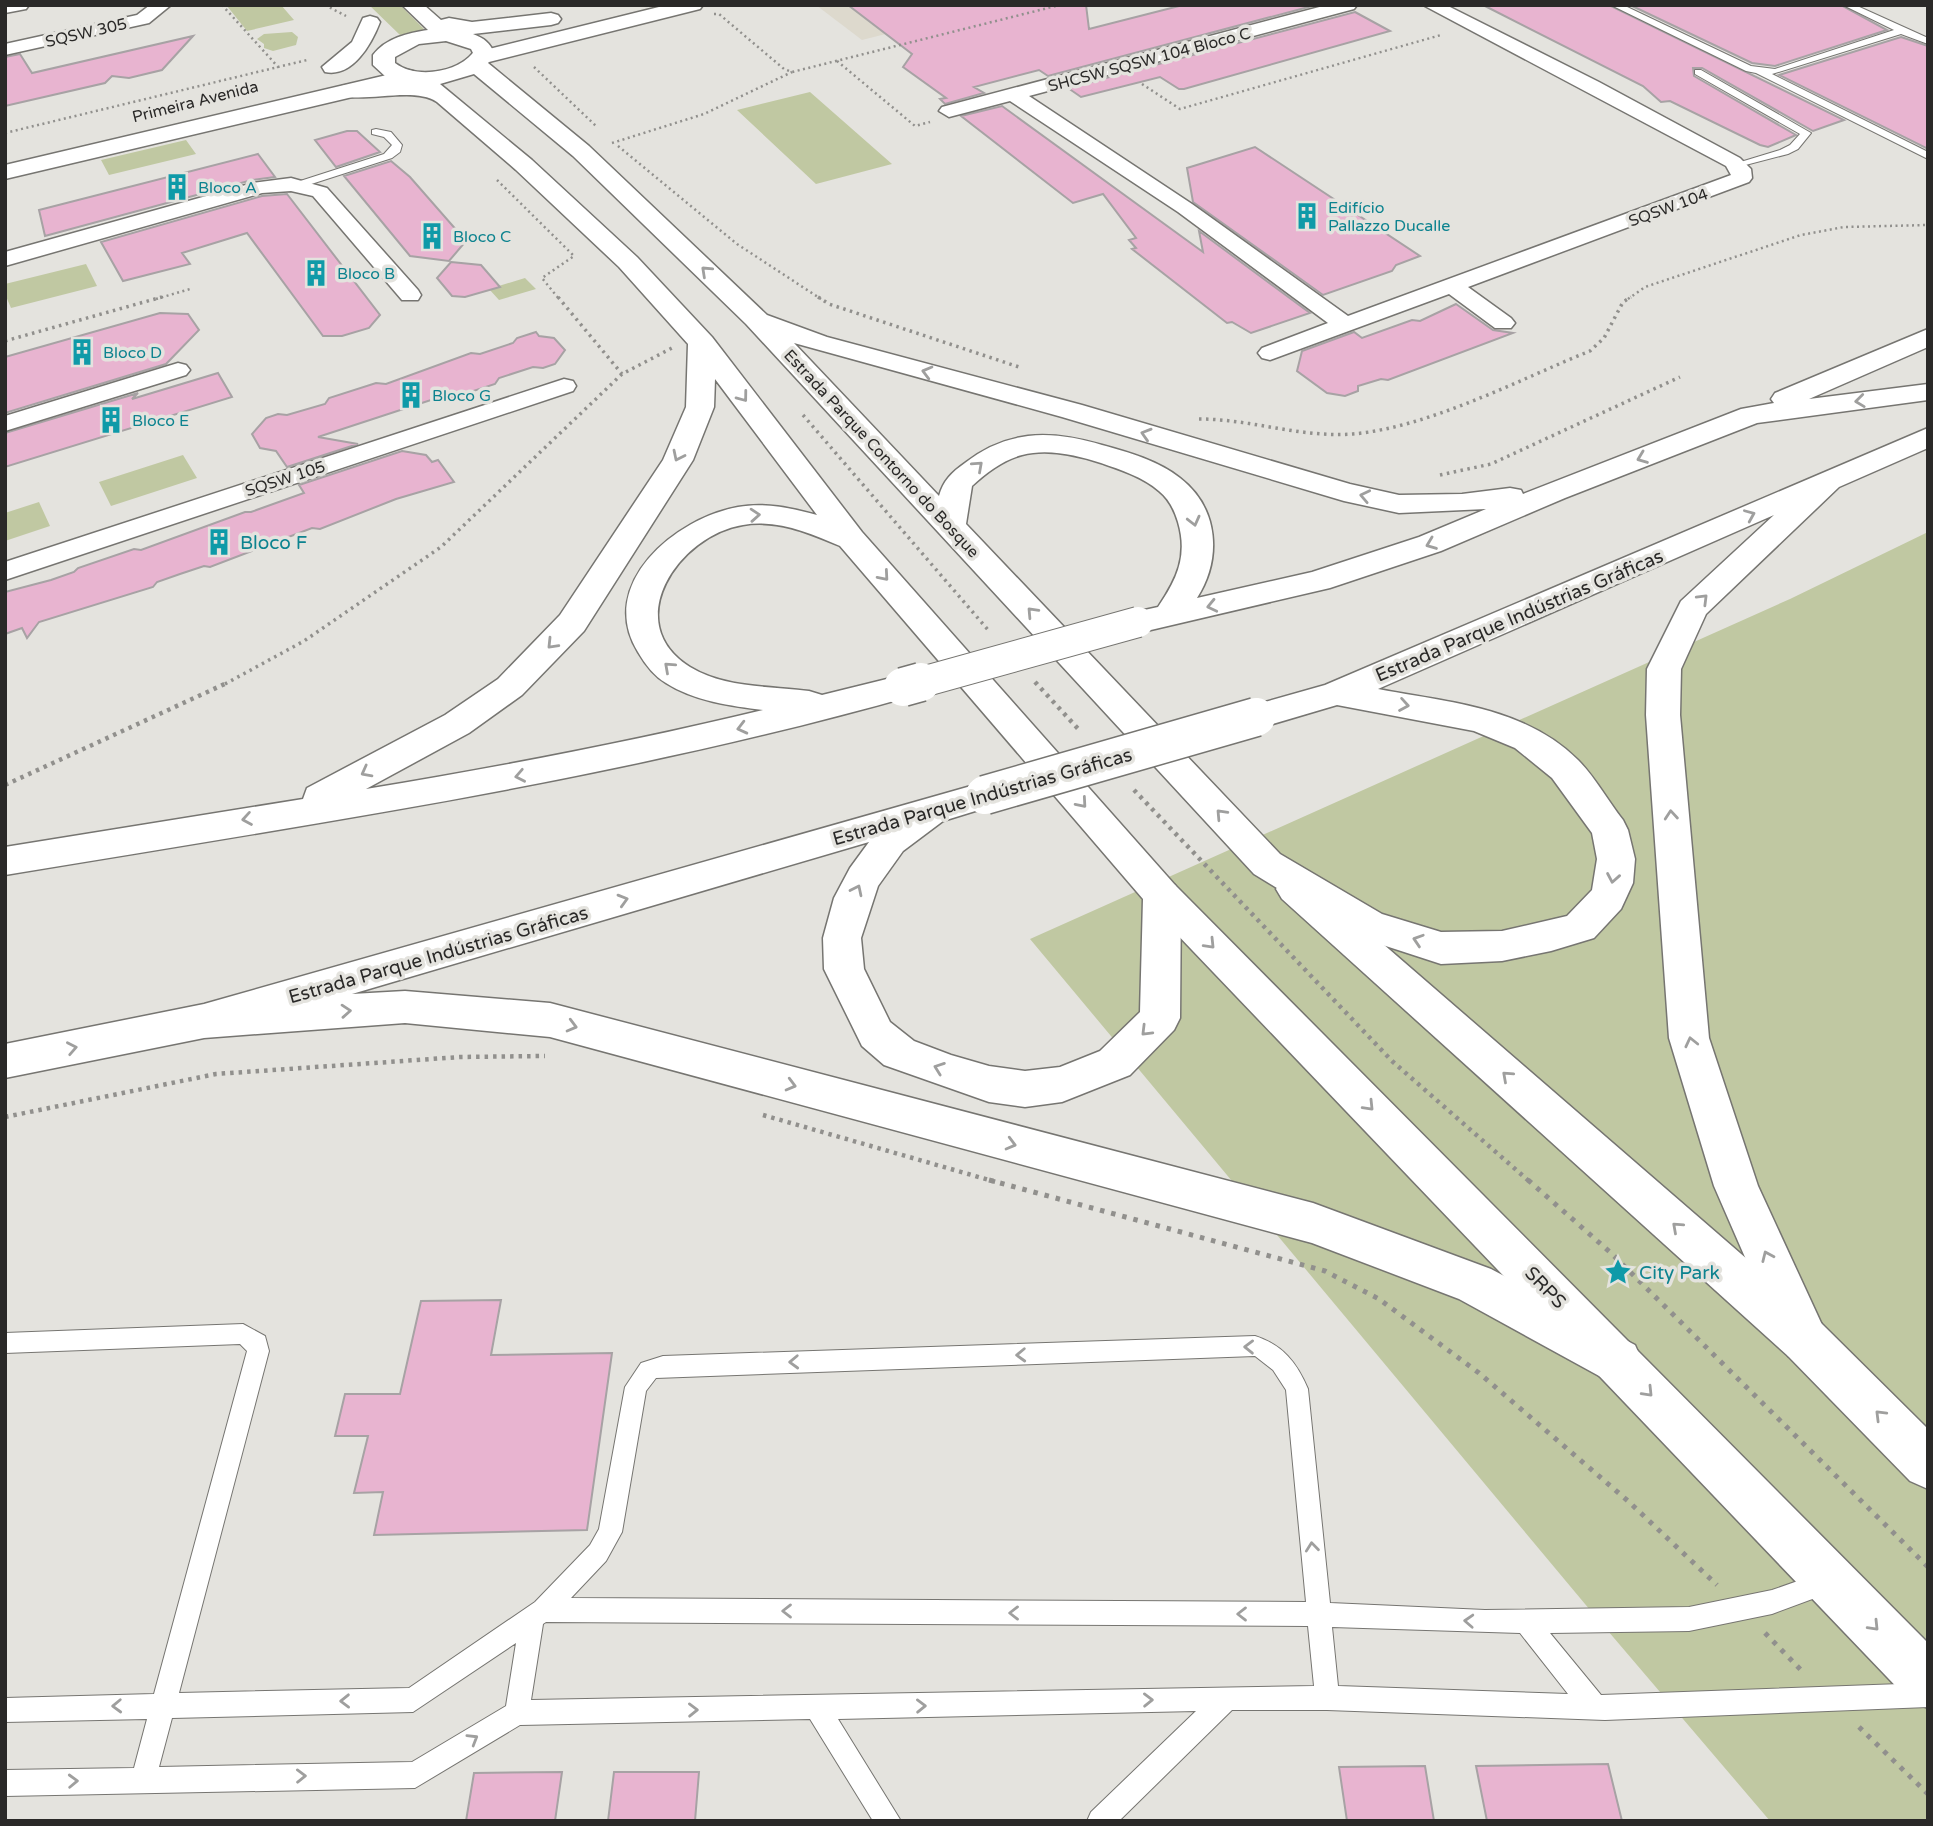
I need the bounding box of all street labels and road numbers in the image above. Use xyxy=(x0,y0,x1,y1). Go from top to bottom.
street label: SQSW 305 xyxy=(43,14,129,52)
street label: SHCSW SQSW 104 Bloco C xyxy=(1046,23,1253,97)
street label: Primeira Avenida xyxy=(130,77,260,127)
street label: SQSW 104 xyxy=(1626,184,1711,232)
street label: Estrada Parque Contorno do Bosque xyxy=(779,345,983,562)
street label: SQSW 105 xyxy=(243,457,328,501)
street label: Estrada Parque Indústrias Gráficas xyxy=(1372,545,1667,687)
street label: Estrada Parque Indústrias Gráficas xyxy=(830,744,1135,850)
street label: Estrada Parque Indústrias Gráficas xyxy=(286,902,591,1008)
street label: SRPS xyxy=(1520,1262,1570,1313)

